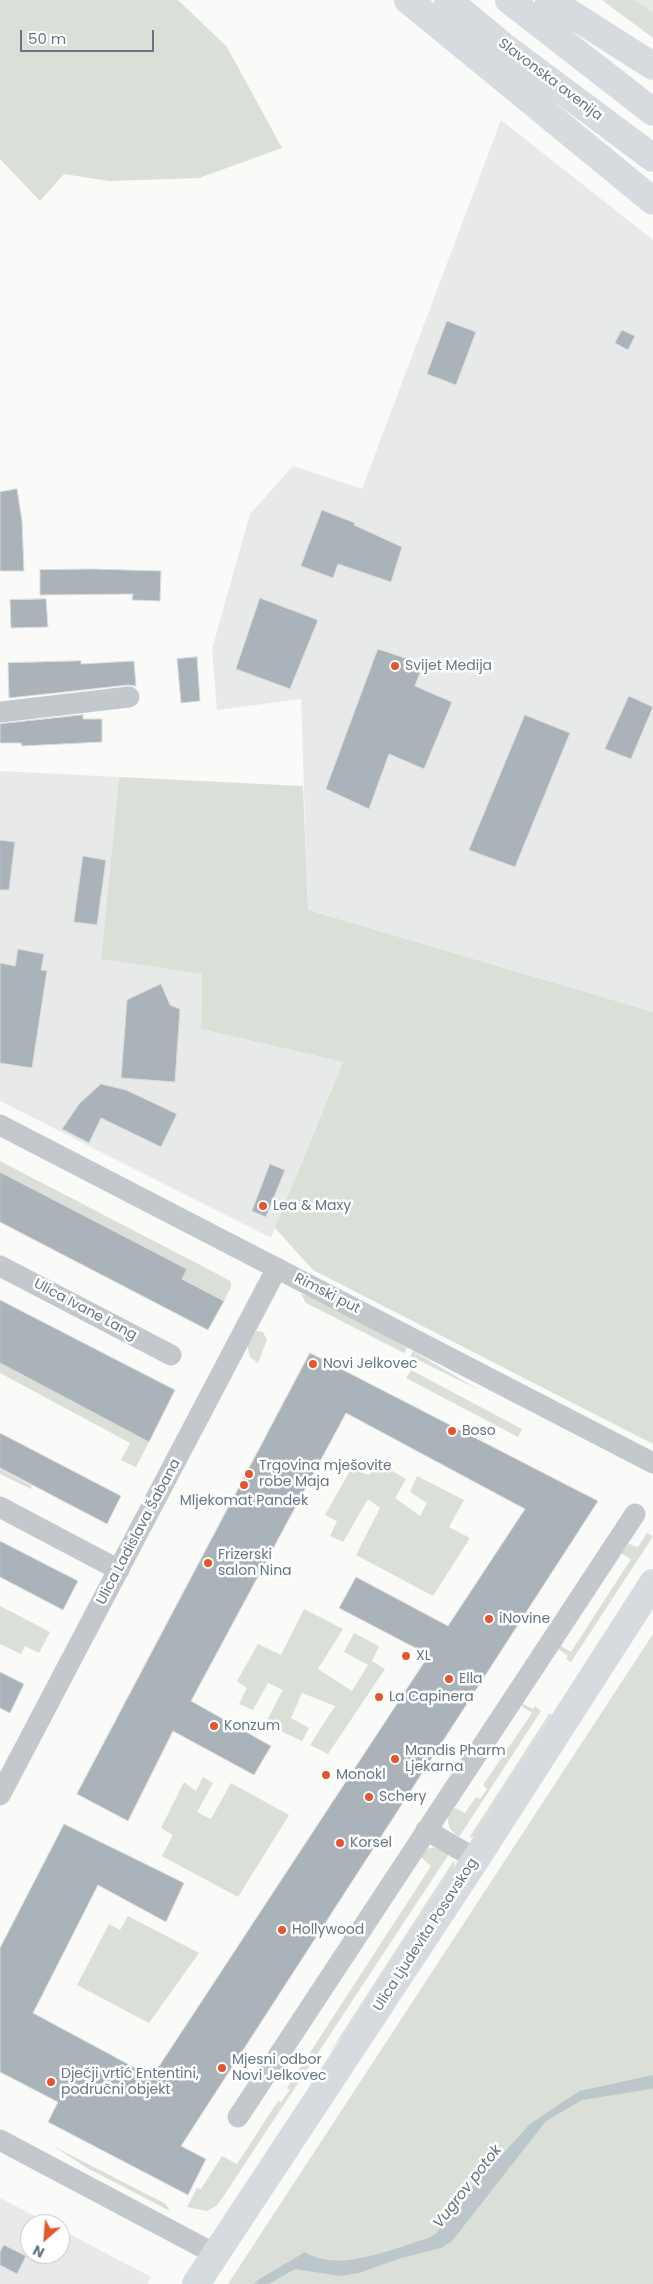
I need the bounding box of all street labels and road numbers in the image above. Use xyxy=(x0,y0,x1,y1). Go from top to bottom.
street label: Slavonska avenija xyxy=(495,35,605,125)
street label: Rimski put xyxy=(291,1270,363,1318)
street label: Ulica Ivane Lang xyxy=(31,1276,139,1344)
street label: Ulica Ladislava Šabana xyxy=(93,1456,185,1608)
street label: Ulica Ljudevita Posavskog xyxy=(370,1855,482,2015)

